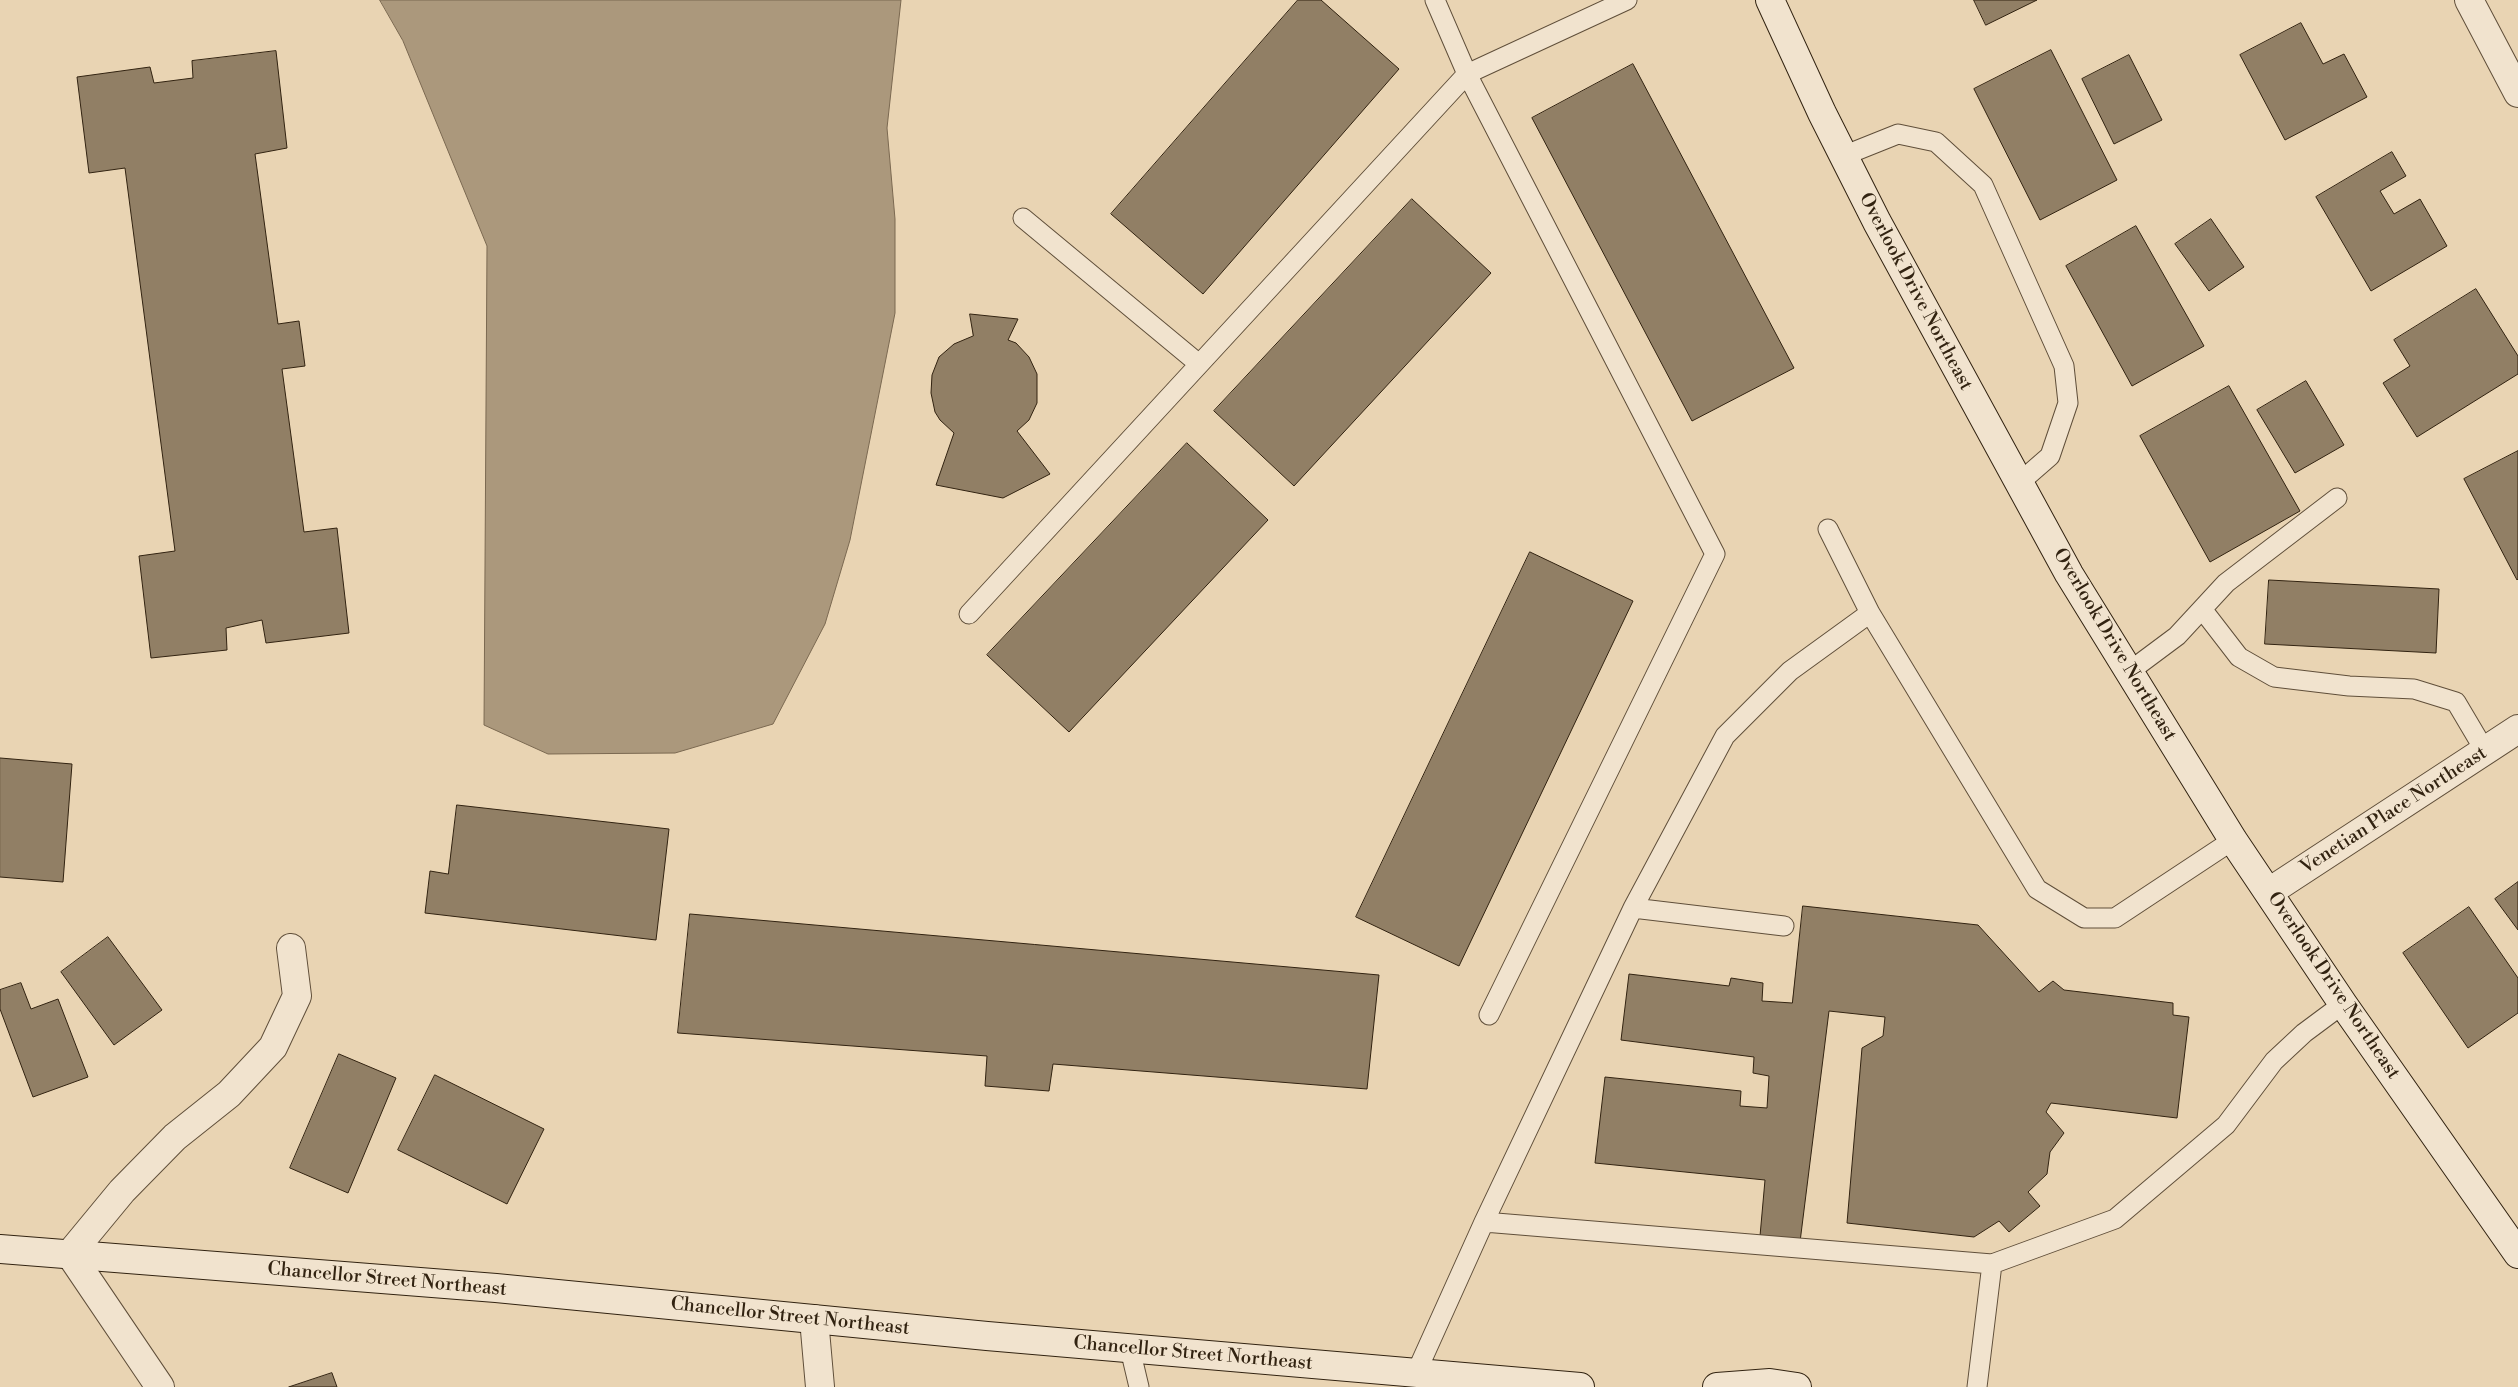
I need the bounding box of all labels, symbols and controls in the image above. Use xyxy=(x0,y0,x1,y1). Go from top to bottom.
street label: Overlook Drive Northeast xyxy=(1853,189,1977,395)
street label: Overlook Drive Northeast xyxy=(2047,545,2181,745)
street label: Venetian Place Northeast xyxy=(2297,742,2491,880)
street label: Overlook Drive Northeast xyxy=(2262,888,2404,1084)
street label: Chancellor Street Northeast xyxy=(266,1258,508,1302)
street label: Chancellor Street Northeast xyxy=(669,1293,911,1341)
street label: Chancellor Street Northeast xyxy=(1072,1332,1314,1376)

